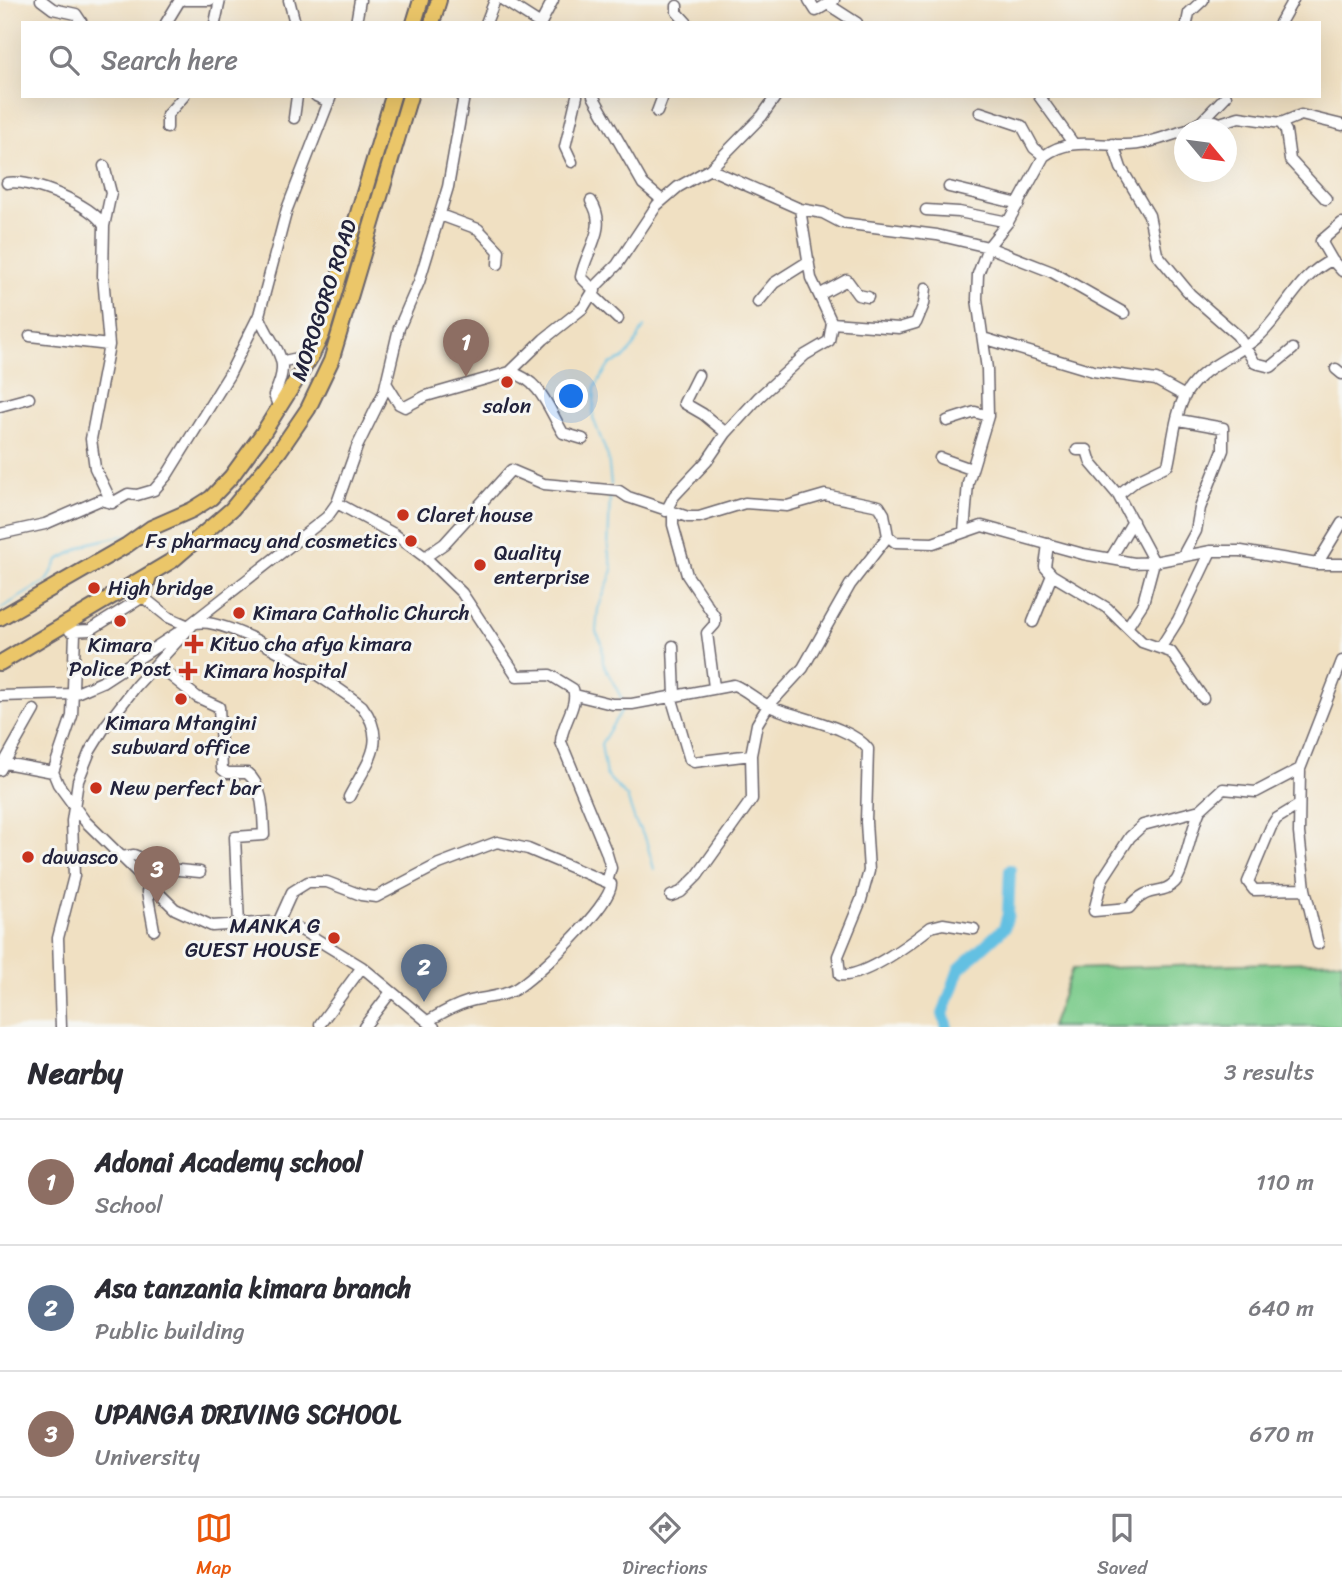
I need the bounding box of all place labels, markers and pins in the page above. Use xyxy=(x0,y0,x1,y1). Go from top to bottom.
pin: 1 xyxy=(443,319,489,377)
marker: salon xyxy=(499,374,515,390)
place label: salon xyxy=(482,387,531,425)
place label: Claret house xyxy=(417,496,533,534)
marker: Claret house xyxy=(395,507,411,523)
place label: Fs pharmacy and cosmetics xyxy=(146,522,397,560)
marker: Fs pharmacy and cosmetics xyxy=(403,533,419,549)
place label: Quality enterprise xyxy=(494,534,590,596)
marker: Quality enterprise xyxy=(472,557,488,573)
place label: High bridge xyxy=(108,569,213,607)
marker: High bridge xyxy=(86,580,102,596)
place label: Kimara Catholic Church xyxy=(253,594,470,632)
marker: Kimara Catholic Church xyxy=(231,605,247,621)
marker: Kimara Police Post xyxy=(112,613,128,629)
place label: Kituo cha afya kimara xyxy=(210,625,412,663)
place label: Kimara Police Post xyxy=(69,626,171,688)
marker: Kituo cha afya kimara xyxy=(184,634,204,654)
place label: Kimara hospital xyxy=(204,652,348,690)
marker: Kimara hospital xyxy=(178,661,198,681)
marker: Kimara Mtangini subward office xyxy=(173,691,189,707)
place label: Kimara Mtangini subward office xyxy=(106,704,258,766)
place label: New perfect bar xyxy=(110,769,262,807)
marker: New perfect bar xyxy=(88,780,104,796)
place label: dawasco xyxy=(42,838,118,876)
pin: 3 xyxy=(134,846,180,904)
marker: dawasco xyxy=(20,849,36,865)
place label: MANKA G GUEST HOUSE xyxy=(185,907,321,969)
marker: MANKA G GUEST HOUSE xyxy=(326,930,342,946)
pin: 2 xyxy=(401,944,447,1002)

